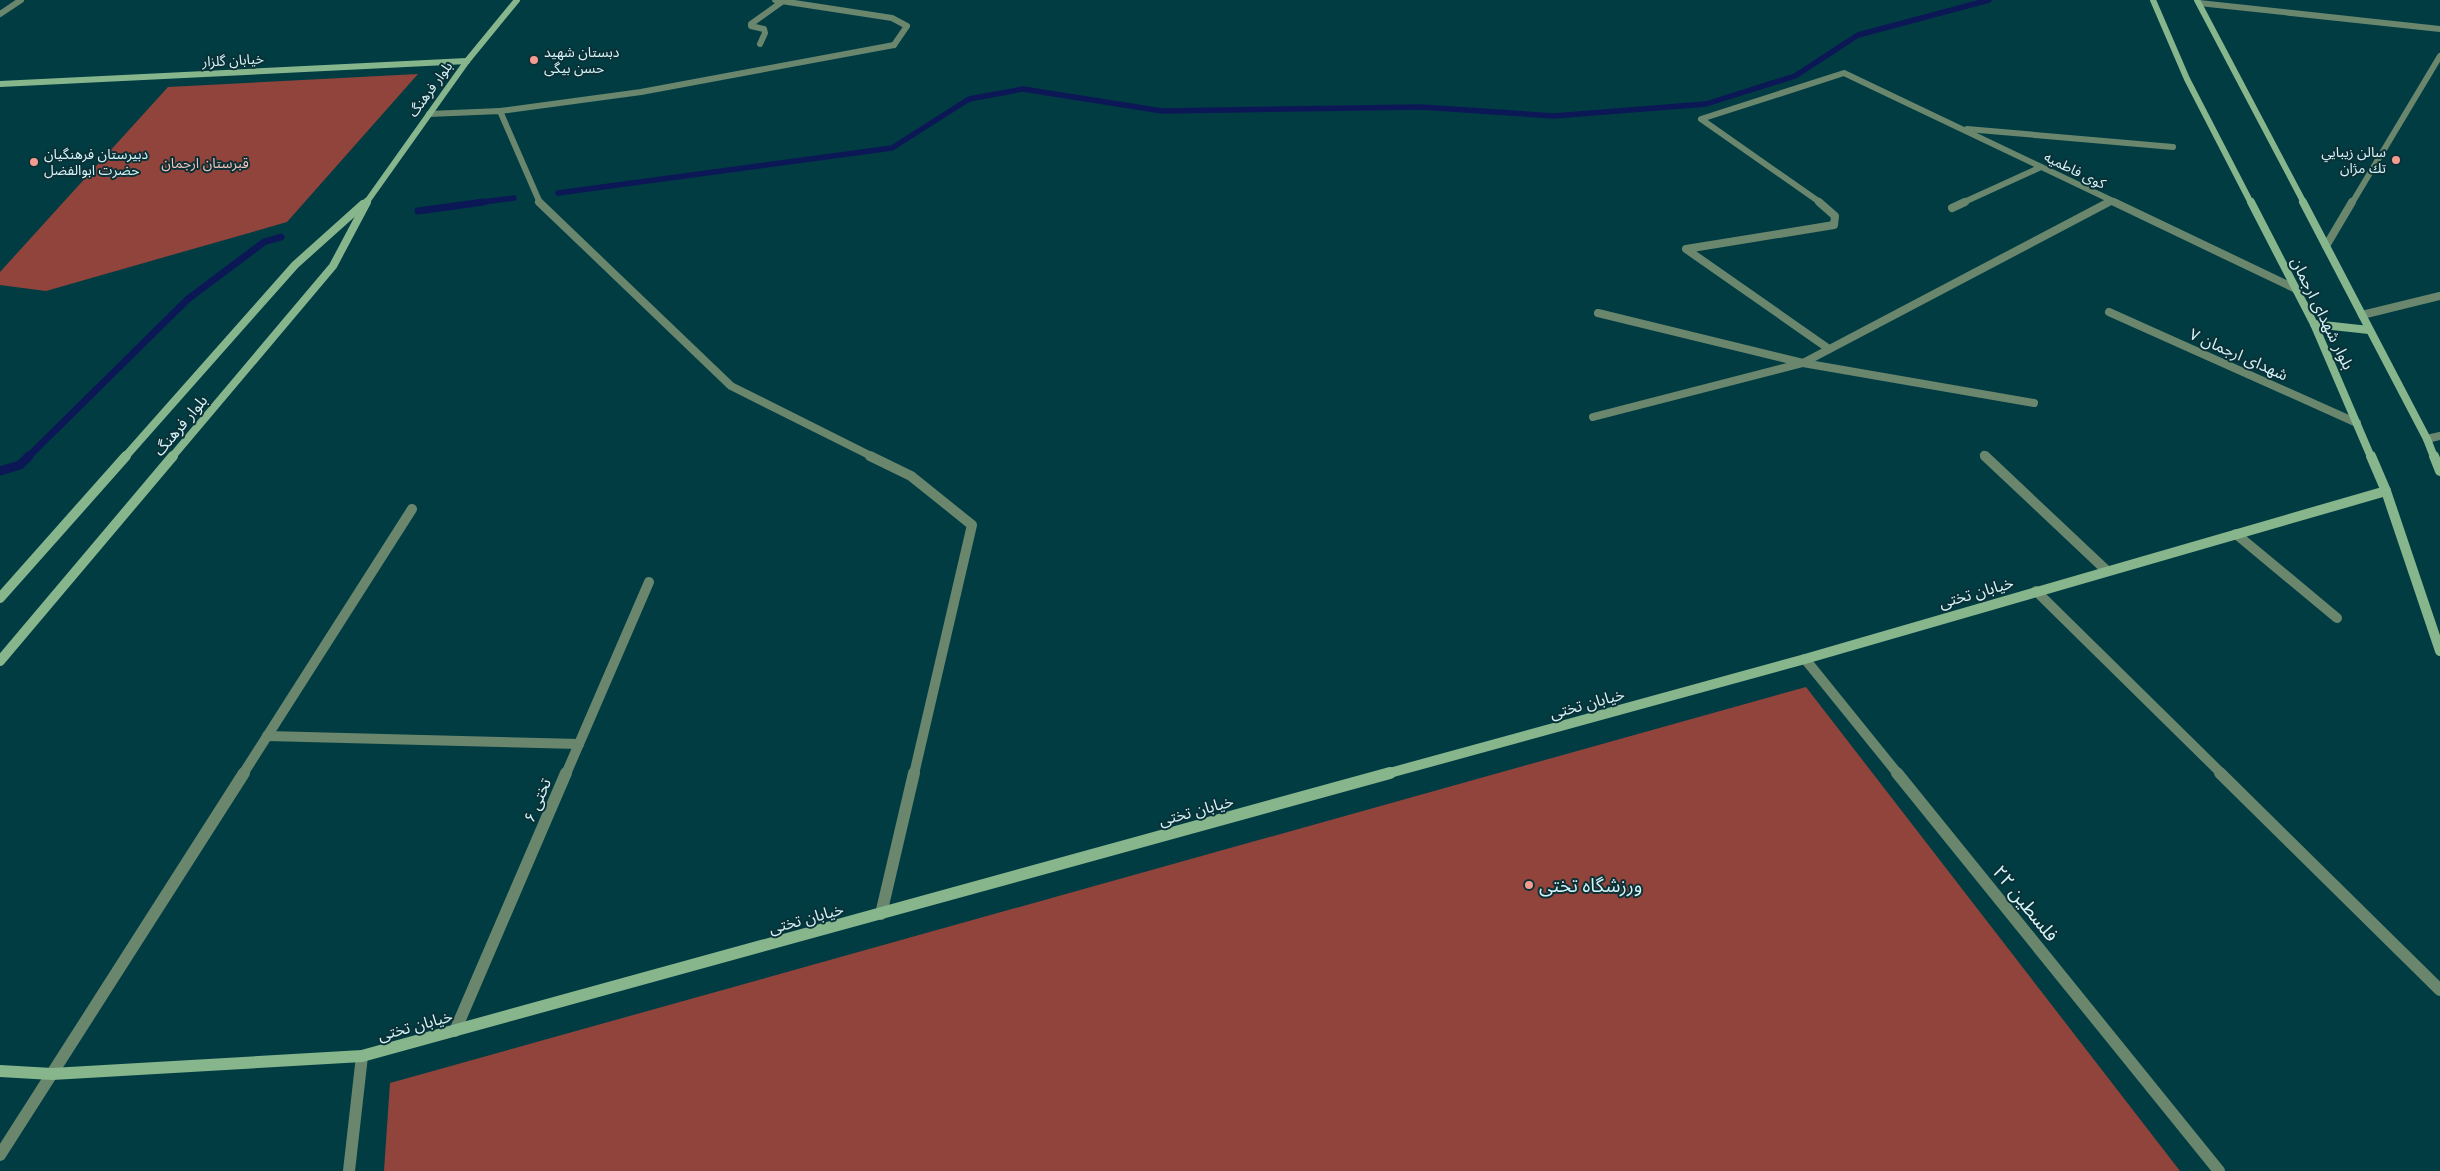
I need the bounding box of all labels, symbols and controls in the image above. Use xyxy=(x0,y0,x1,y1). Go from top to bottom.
place label: دبستان شهید حسن بیگی xyxy=(544,43,620,77)
street label: خیابان گلزار xyxy=(201,49,264,71)
marker: دبستان شهید حسن بیگی xyxy=(528,54,540,66)
street label: بلوار فرهنگ xyxy=(404,58,456,120)
place label: سالن زيبايي تك مژان xyxy=(2321,143,2386,177)
place label: دبیرستان فرهنگیان حضرت ابوالفضل xyxy=(44,145,149,179)
street label: کوی فاطمیه xyxy=(2041,147,2109,193)
park label: قبرستان ارجمان xyxy=(161,154,249,172)
marker: سالن زيبايي تك مژان xyxy=(2390,154,2402,166)
marker: دبیرستان فرهنگیان حضرت ابوالفضل xyxy=(28,156,40,168)
street label: بلوار شهدای ارجمان xyxy=(2287,253,2359,373)
street label: شهدای ارجمان ۷ xyxy=(2187,323,2291,385)
street label: بلوار فرهنگ xyxy=(149,390,211,460)
street label: خیابان تختی xyxy=(1936,572,2016,612)
street label: خیابان تختی xyxy=(1547,683,1627,723)
street label: تختی ۶ xyxy=(519,775,555,825)
street label: خیابان تختی xyxy=(1156,790,1236,830)
street label: فلسطین ۲۲ xyxy=(1988,860,2064,946)
place label: ورزشگاه تختی xyxy=(1539,873,1642,897)
marker: ورزشگاه تختی xyxy=(1523,879,1535,891)
street label: خیابان تختی xyxy=(766,898,846,938)
street label: خیابان تختی xyxy=(375,1005,455,1045)

